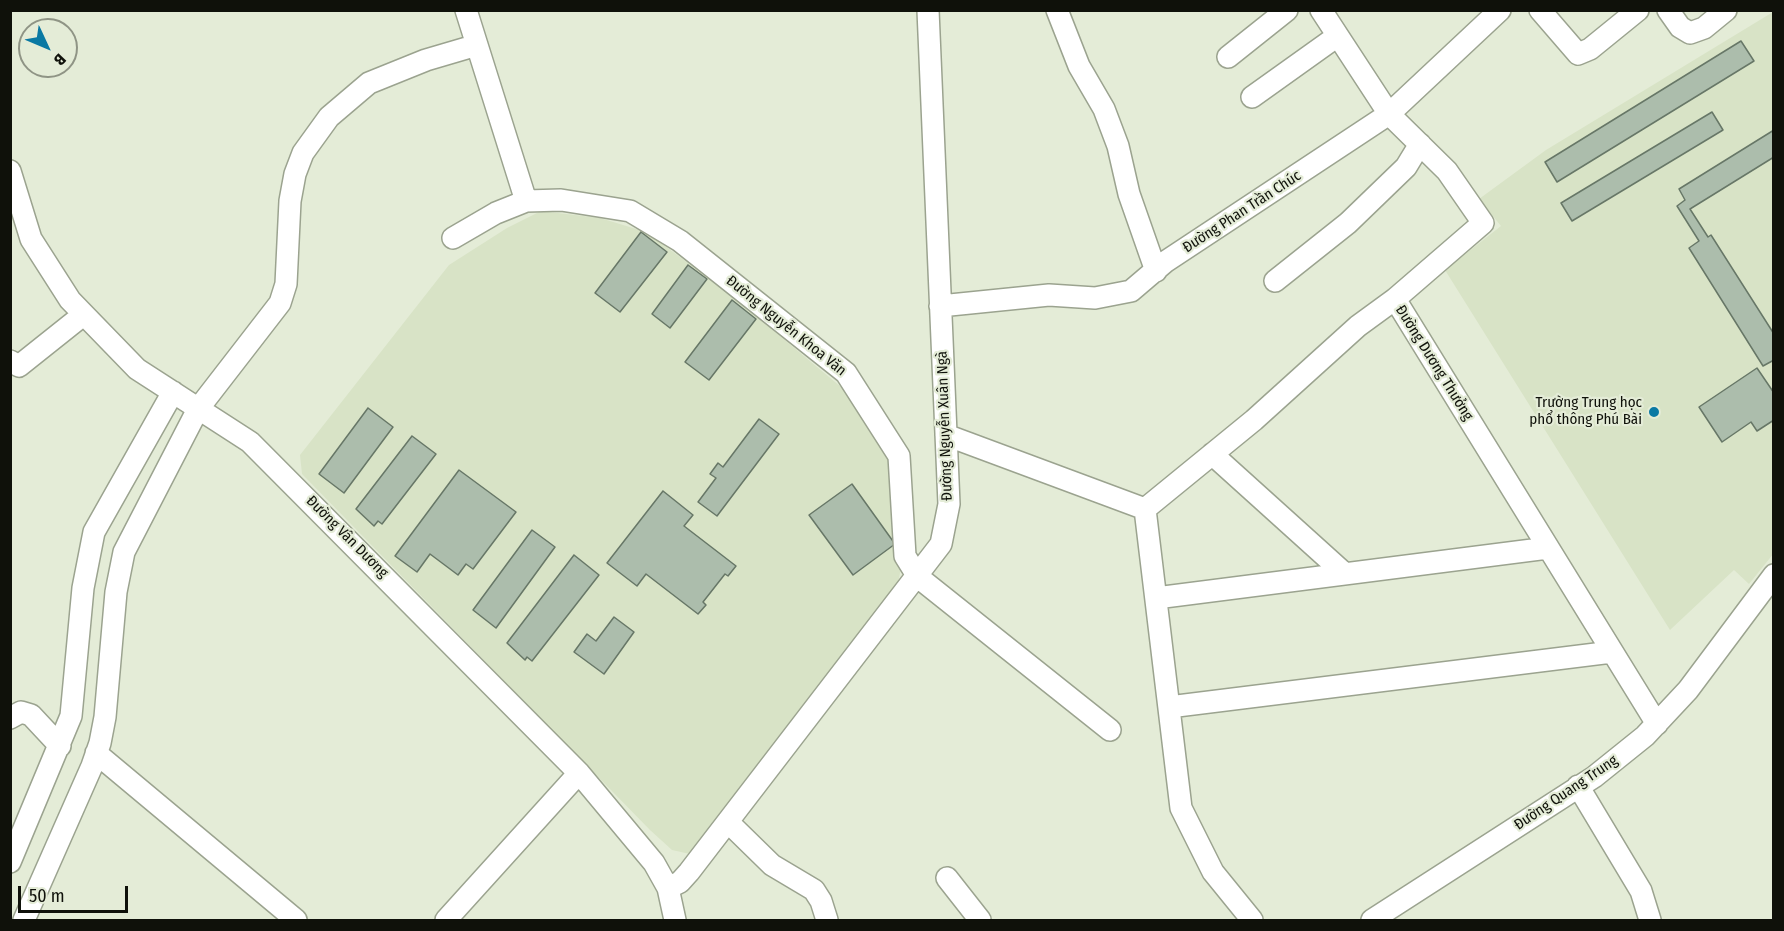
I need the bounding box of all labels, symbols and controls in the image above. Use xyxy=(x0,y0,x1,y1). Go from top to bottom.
north arrow xyxy=(18,18,78,78)
text: B xyxy=(50,50,70,69)
street label: Đường Phan Trần Chúc xyxy=(1179,167,1305,257)
street label: Đường Nguyễn Khoa Văn xyxy=(722,272,850,380)
street label: Đường Dương Thưởng xyxy=(1391,302,1477,424)
street label: Đường Nguyễn Xuân Ngà xyxy=(933,351,957,501)
place label: Trường Trung học phổ thông Phú Bài xyxy=(1529,394,1642,429)
marker: Trường Trung học phổ thông Phú Bài xyxy=(1647,405,1661,419)
street label: Đường Vân Dương xyxy=(302,492,392,582)
street label: Đường Quang Trung xyxy=(1511,752,1621,834)
scale bar xyxy=(21,874,130,912)
text: 50 m xyxy=(29,885,65,907)

